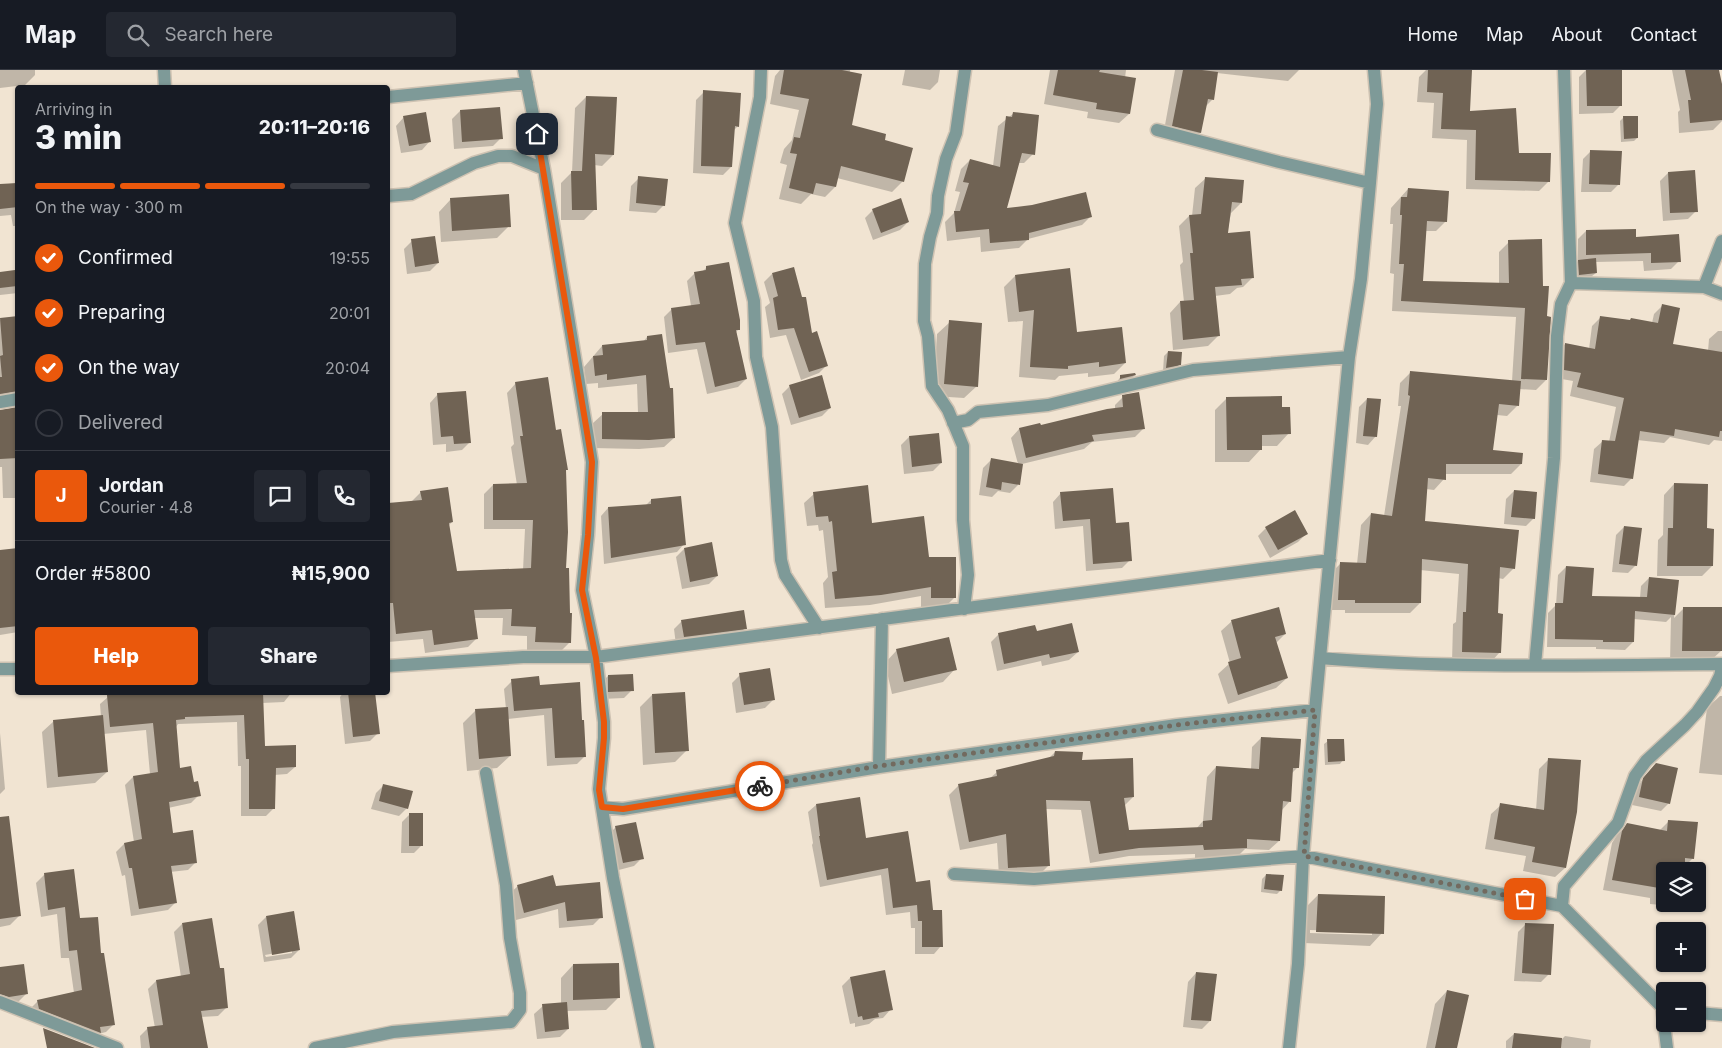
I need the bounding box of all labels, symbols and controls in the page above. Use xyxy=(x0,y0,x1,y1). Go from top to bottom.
search box xyxy=(106,12,456,57)
text: Map xyxy=(25,20,76,49)
icon: search xyxy=(124,21,152,49)
text: Search here xyxy=(164,23,273,46)
text: Home xyxy=(1408,24,1458,45)
text: Map xyxy=(1486,24,1523,45)
text: About xyxy=(1551,24,1602,45)
text: Contact xyxy=(1630,24,1697,45)
text: Arriving in xyxy=(35,99,112,119)
pin xyxy=(516,113,558,155)
text: 20:11–20:16 xyxy=(259,116,370,139)
text: 3 min xyxy=(35,118,122,157)
icon: home xyxy=(523,120,551,148)
text: On the way · 300 m xyxy=(35,197,183,217)
icon: check xyxy=(35,244,63,272)
text: Confirmed xyxy=(78,246,173,269)
text: 19:55 xyxy=(330,248,370,268)
icon: check xyxy=(35,299,63,327)
text: Preparing xyxy=(78,301,165,324)
text: 20:01 xyxy=(329,303,370,323)
icon: check xyxy=(35,354,63,382)
text: On the way xyxy=(78,356,180,379)
text: 20:04 xyxy=(325,358,370,378)
text: Delivered xyxy=(78,411,163,434)
button: chat xyxy=(254,470,306,522)
button: phone xyxy=(318,470,370,522)
text: Jordan xyxy=(99,474,164,497)
text: J xyxy=(55,484,67,507)
text: Courier · 4.8 xyxy=(99,497,193,517)
text: Order #5800 xyxy=(35,562,151,585)
text: ₦15,900 xyxy=(292,562,370,585)
button: Help xyxy=(35,627,198,685)
button: Share xyxy=(208,627,370,685)
courier xyxy=(735,761,785,811)
icon: bike xyxy=(746,772,774,800)
map controls xyxy=(1656,862,1706,1032)
button: layers xyxy=(1656,862,1706,912)
pin xyxy=(1504,878,1546,920)
icon: bag xyxy=(1511,885,1539,913)
button: + xyxy=(1656,922,1706,972)
button: − xyxy=(1656,982,1706,1032)

